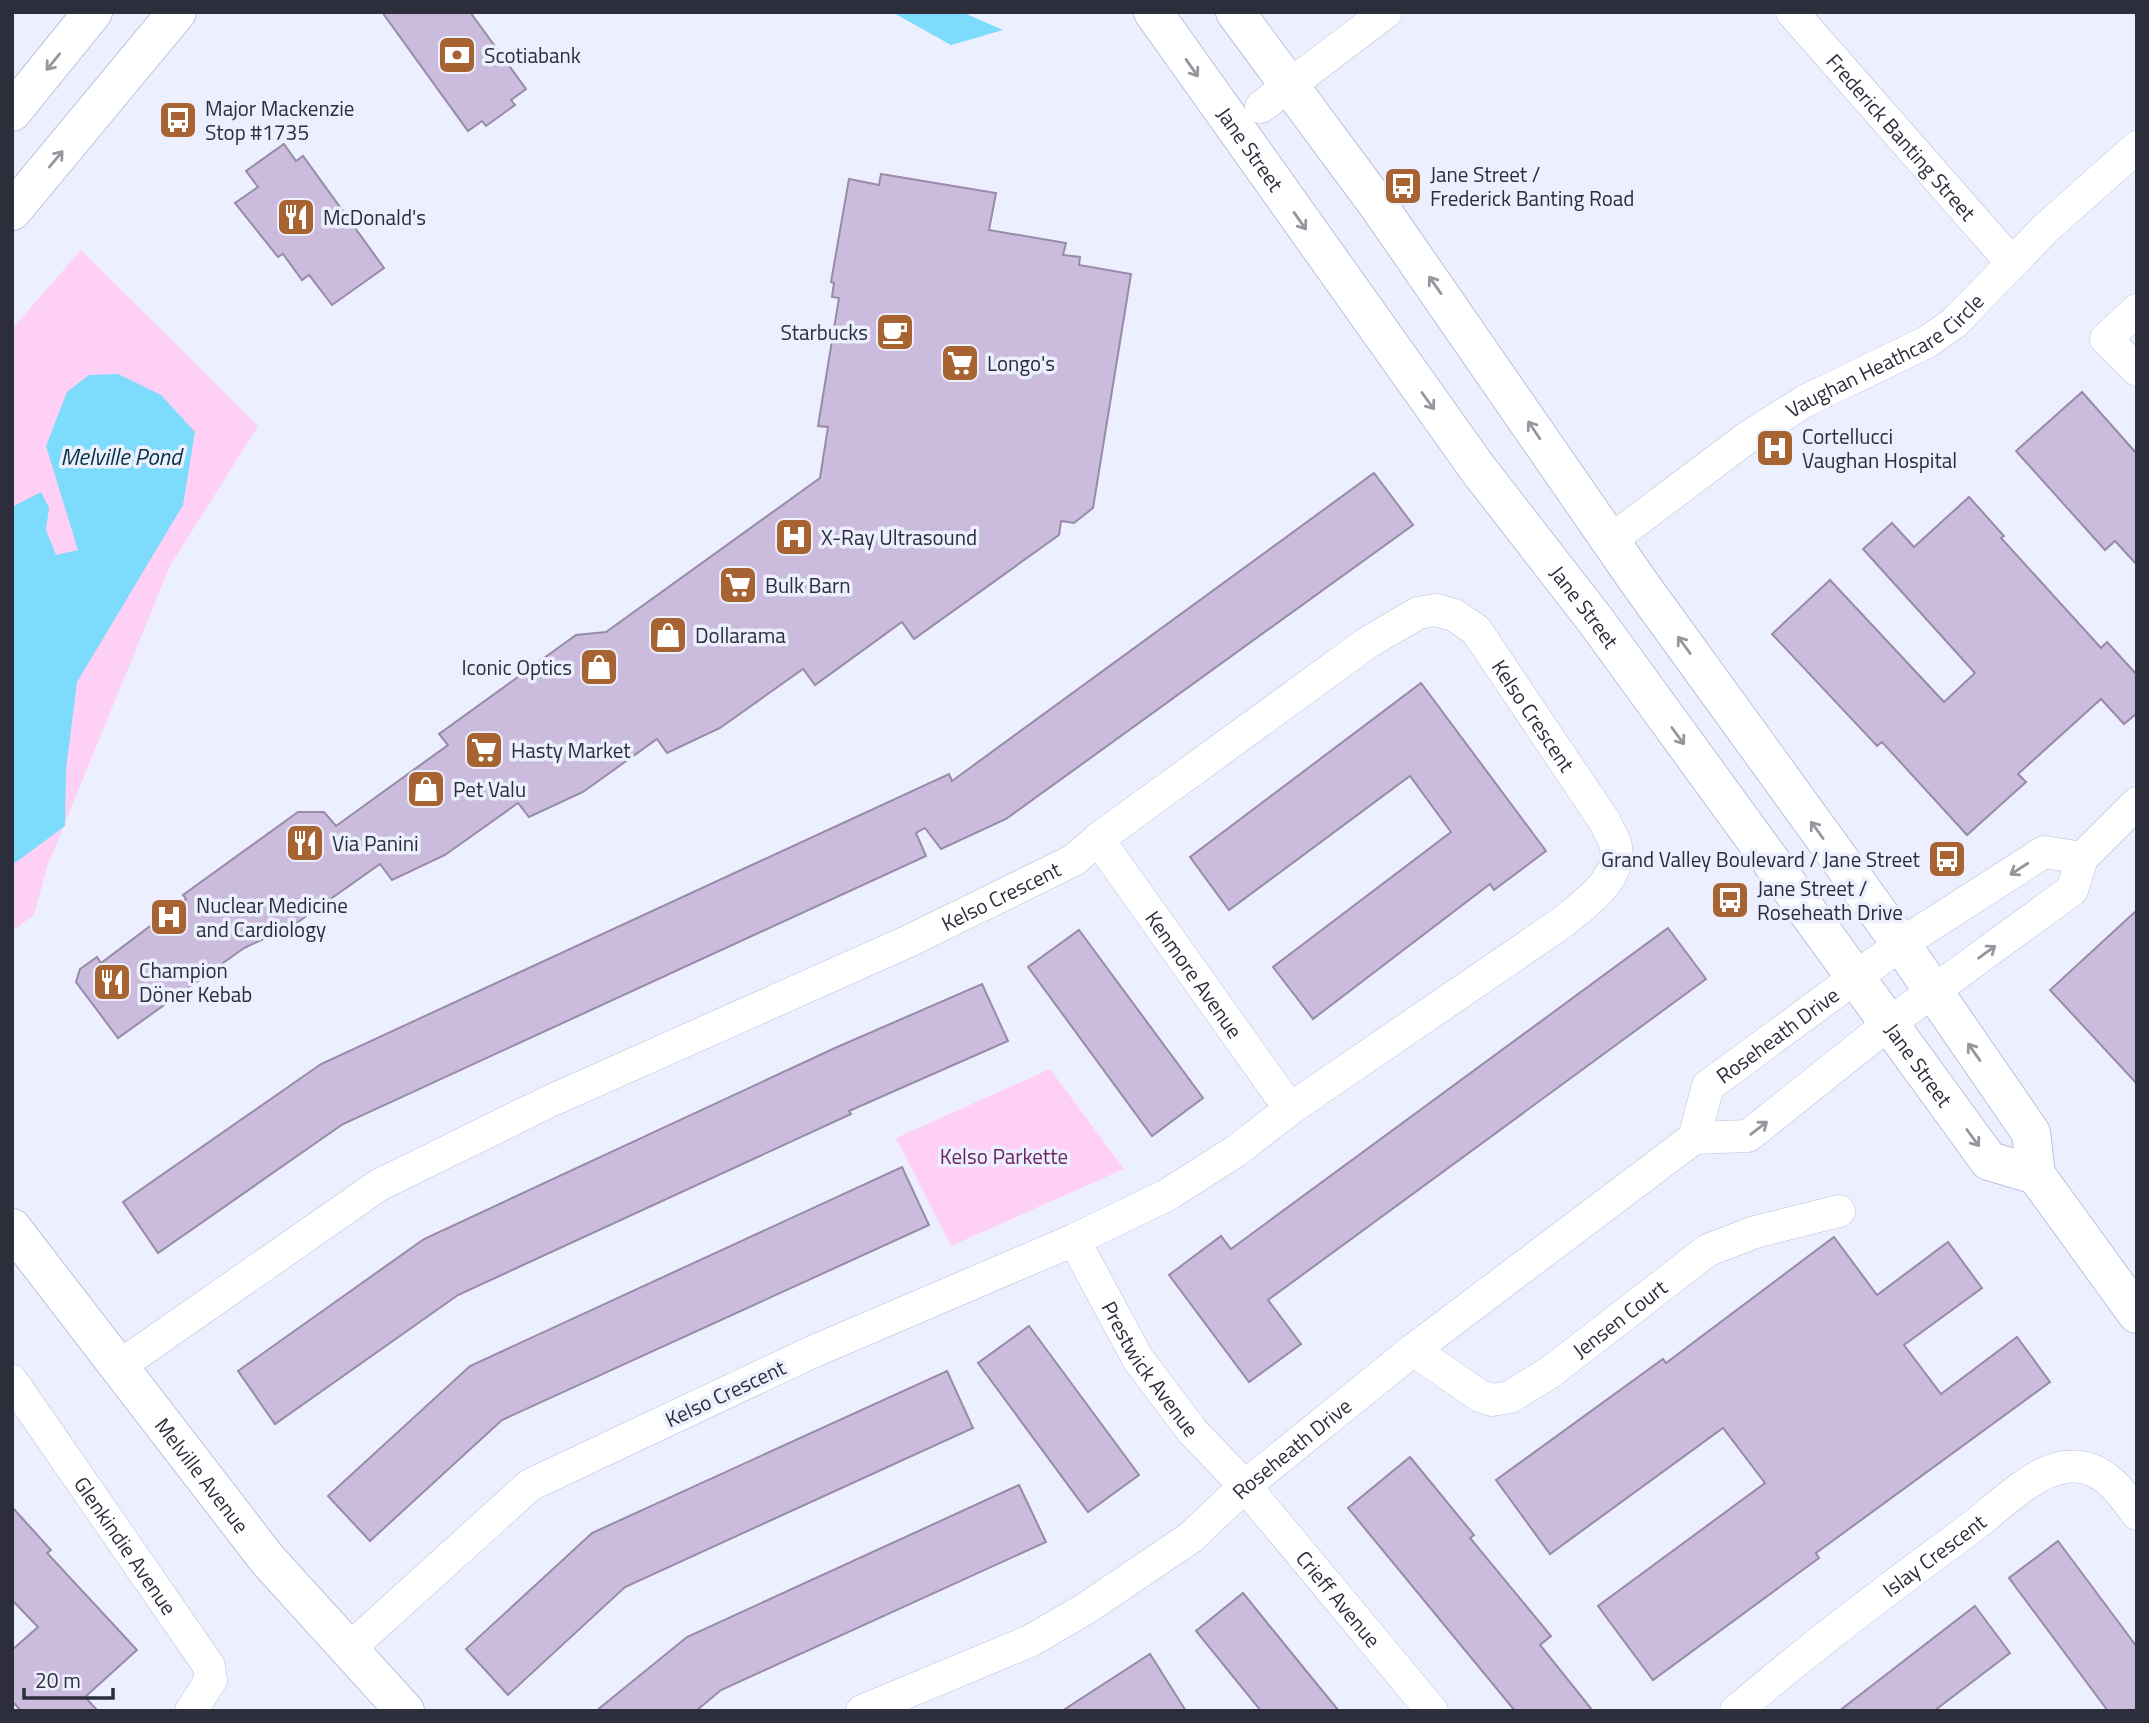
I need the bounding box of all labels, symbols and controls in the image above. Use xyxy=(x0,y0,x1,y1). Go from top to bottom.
bank icon: Scotiabank xyxy=(436,34,478,76)
place label: Scotiabank xyxy=(484,39,581,71)
street label: Frederick Banting Street xyxy=(1819,46,1984,228)
one-way arrow xyxy=(45,52,60,70)
one-way arrow xyxy=(1185,58,1199,77)
place label: Major Mackenzie Stop #1735 xyxy=(205,92,354,148)
bus stop icon: Major Mackenzie Stop #1735 xyxy=(157,99,199,141)
street label: Jane Street xyxy=(1209,100,1292,198)
one-way arrow xyxy=(48,150,64,168)
place label: Jane Street / Frederick Banting Road xyxy=(1430,158,1634,214)
bus stop icon: Jane Street / Frederick Banting Road xyxy=(1382,165,1424,207)
restaurant icon: McDonald's xyxy=(275,196,317,238)
place label: McDonald's xyxy=(323,201,426,233)
one-way arrow xyxy=(1293,211,1307,230)
one-way arrow xyxy=(1428,276,1442,295)
street label: Vaughan Heathcare Circle xyxy=(1779,286,1991,425)
cafe icon: Starbucks xyxy=(874,311,916,353)
place label: Starbucks xyxy=(780,316,868,348)
supermarket icon: Longo's xyxy=(939,342,981,384)
place label: Longo's xyxy=(987,347,1055,379)
one-way arrow xyxy=(1421,391,1435,410)
place label: Cortellucci Vaughan Hospital xyxy=(1802,420,1957,476)
one-way arrow xyxy=(1527,421,1541,440)
hospital icon: Cortellucci Vaughan Hospital xyxy=(1754,427,1796,469)
water label: Melville Pond xyxy=(60,439,184,474)
hospital icon: X-Ray Ultrasound xyxy=(773,516,815,558)
place label: X-Ray Ultrasound xyxy=(821,521,977,553)
street label: Jane Street xyxy=(1542,558,1627,656)
supermarket icon: Bulk Barn xyxy=(717,564,759,606)
place label: Bulk Barn xyxy=(765,569,851,601)
shop icon: Dollarama xyxy=(647,614,689,656)
place label: Dollarama xyxy=(695,619,786,651)
one-way arrow xyxy=(1677,636,1691,655)
shop icon: Iconic Optics xyxy=(578,646,620,688)
place label: Iconic Optics xyxy=(461,651,572,683)
street label: Kelso Crescent xyxy=(1484,653,1583,779)
one-way arrow xyxy=(1671,726,1686,745)
supermarket icon: Hasty Market xyxy=(463,729,505,771)
place label: Hasty Market xyxy=(511,734,631,766)
shop icon: Pet Valu xyxy=(405,768,447,810)
place label: Pet Valu xyxy=(453,773,526,805)
one-way arrow xyxy=(1810,821,1824,840)
restaurant icon: Via Panini xyxy=(284,822,326,864)
place label: Via Panini xyxy=(332,827,419,859)
bus stop icon: Grand Valley Boulevard / Jane Street xyxy=(1926,838,1968,880)
place label: Grand Valley Boulevard / Jane Street xyxy=(1601,843,1921,875)
street label: Kelso Crescent xyxy=(936,853,1067,939)
one-way arrow xyxy=(2009,862,2029,876)
place label: Jane Street / Roseheath Drive xyxy=(1757,872,1903,928)
bus stop icon: Jane Street / Roseheath Drive xyxy=(1709,879,1751,921)
place label: Nuclear Medicine and Cardiology xyxy=(196,889,348,945)
hospital icon: Nuclear Medicine and Cardiology xyxy=(148,896,190,938)
street label: Kenmore Avenue xyxy=(1138,904,1251,1045)
one-way arrow xyxy=(1977,944,1996,959)
place label: Champion Döner Kebab xyxy=(139,954,252,1010)
restaurant icon: Champion Döner Kebab xyxy=(91,961,133,1003)
street label: Roseheath Drive xyxy=(1709,979,1846,1091)
street label: Jane Street xyxy=(1877,1016,1961,1114)
one-way arrow xyxy=(1967,1043,1981,1062)
one-way arrow xyxy=(1749,1120,1767,1135)
one-way arrow xyxy=(1966,1128,1980,1147)
park label: Kelso Parkette xyxy=(940,1140,1068,1172)
street label: Jensen Court xyxy=(1565,1271,1674,1366)
street label: Prestwick Avenue xyxy=(1094,1295,1207,1443)
street label: Kelso Crescent xyxy=(660,1351,791,1435)
street label: Roseheath Drive xyxy=(1225,1390,1358,1507)
street label: Melville Avenue xyxy=(148,1411,257,1540)
street label: Glenkindie Avenue xyxy=(66,1470,185,1621)
street label: Islay Crescent xyxy=(1876,1506,1993,1605)
street label: Crieff Avenue xyxy=(1289,1543,1389,1654)
scale bar xyxy=(24,1656,114,1700)
text: 20 m xyxy=(35,1664,81,1696)

